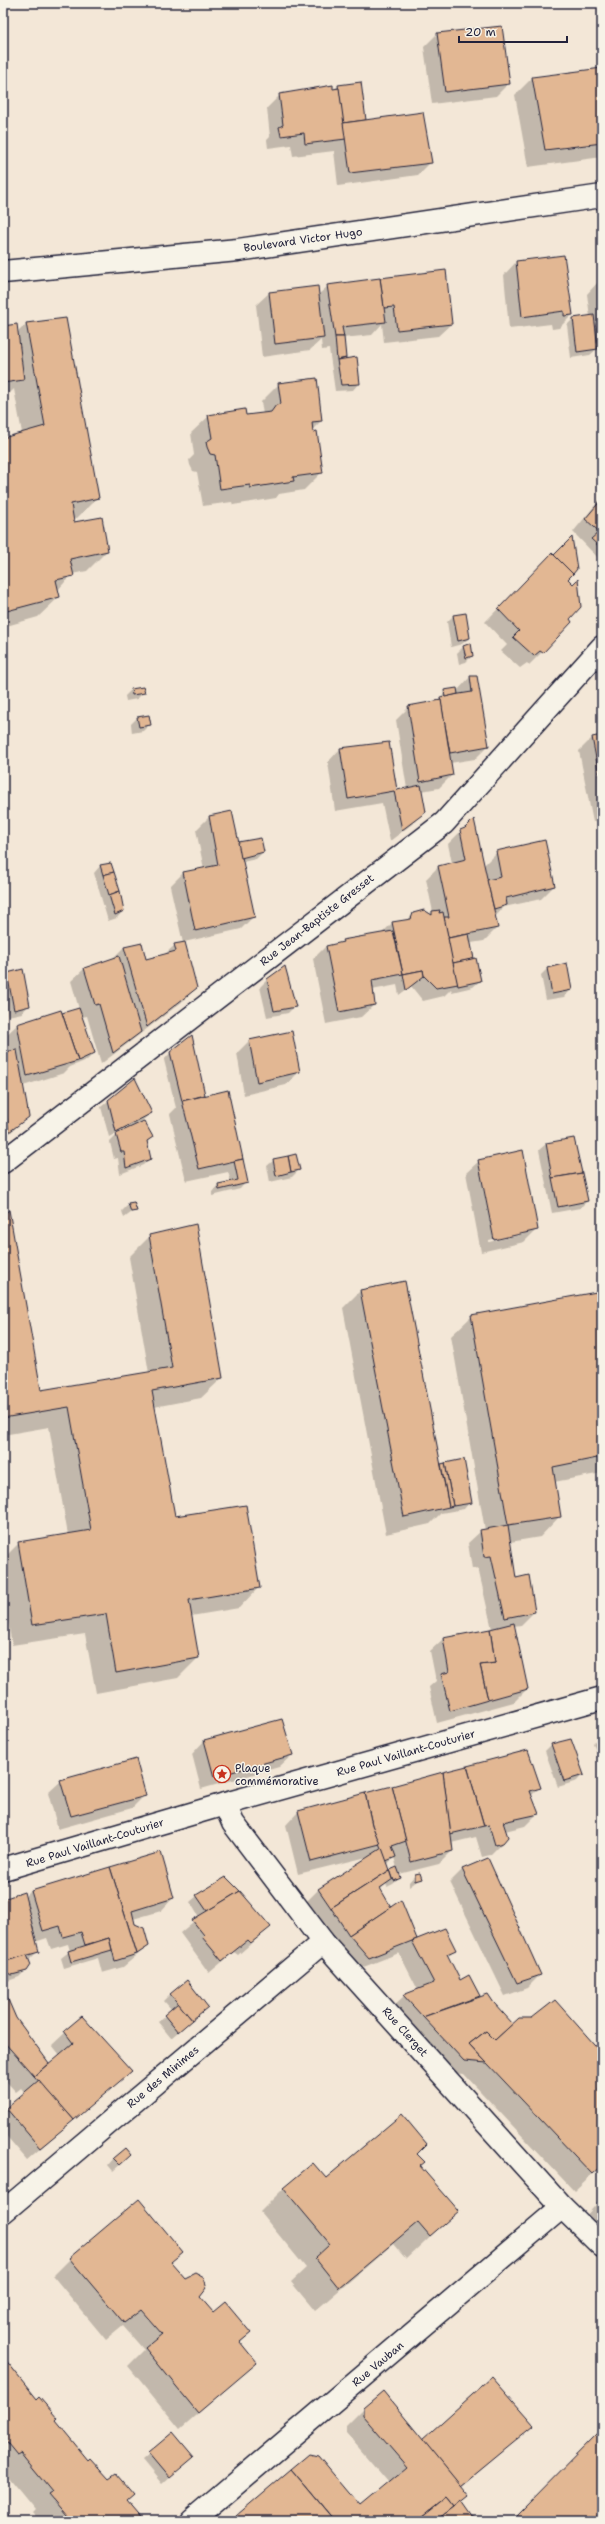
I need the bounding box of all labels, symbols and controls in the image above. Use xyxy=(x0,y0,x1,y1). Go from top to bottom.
scale bar xyxy=(459,18,567,44)
text: 20 m xyxy=(465,24,496,40)
street label: Boulevard Victor Hugo xyxy=(243,224,364,256)
street label: Rue Jean-Baptiste Gresset xyxy=(257,871,377,969)
street label: Rue Paul Vaillant-Couturier xyxy=(335,1726,477,1780)
place label: Plaque commémorative xyxy=(235,1761,319,1789)
place icon: Plaque commémorative xyxy=(212,1764,232,1784)
street label: Rue Paul Vaillant-Couturier xyxy=(24,1815,166,1871)
street label: Rue Clerget xyxy=(379,2004,431,2060)
street label: Rue des Minimes xyxy=(124,2042,202,2112)
street label: Rue Vauban xyxy=(349,2338,407,2390)

